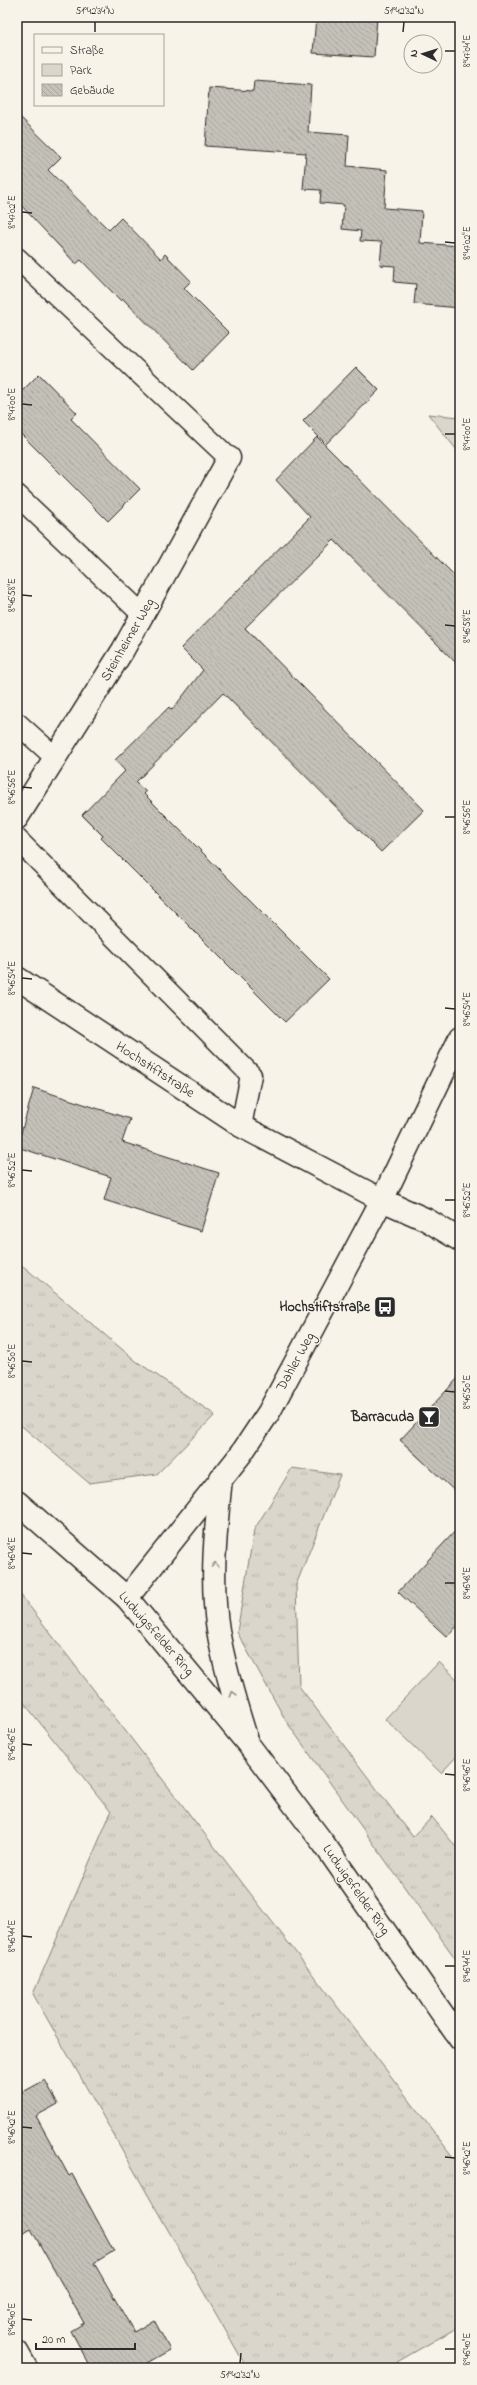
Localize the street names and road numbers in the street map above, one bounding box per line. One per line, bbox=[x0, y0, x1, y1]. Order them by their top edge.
street label: Steinheimer Weg bbox=[96, 594, 161, 686]
street label: Hochstiftstraße bbox=[111, 1037, 199, 1104]
street label: Dahler Weg bbox=[271, 1329, 322, 1397]
street label: Ludwigsfelder Ring bbox=[112, 1587, 199, 1682]
street label: Ludwigsfelder Ring bbox=[316, 1840, 395, 1940]

